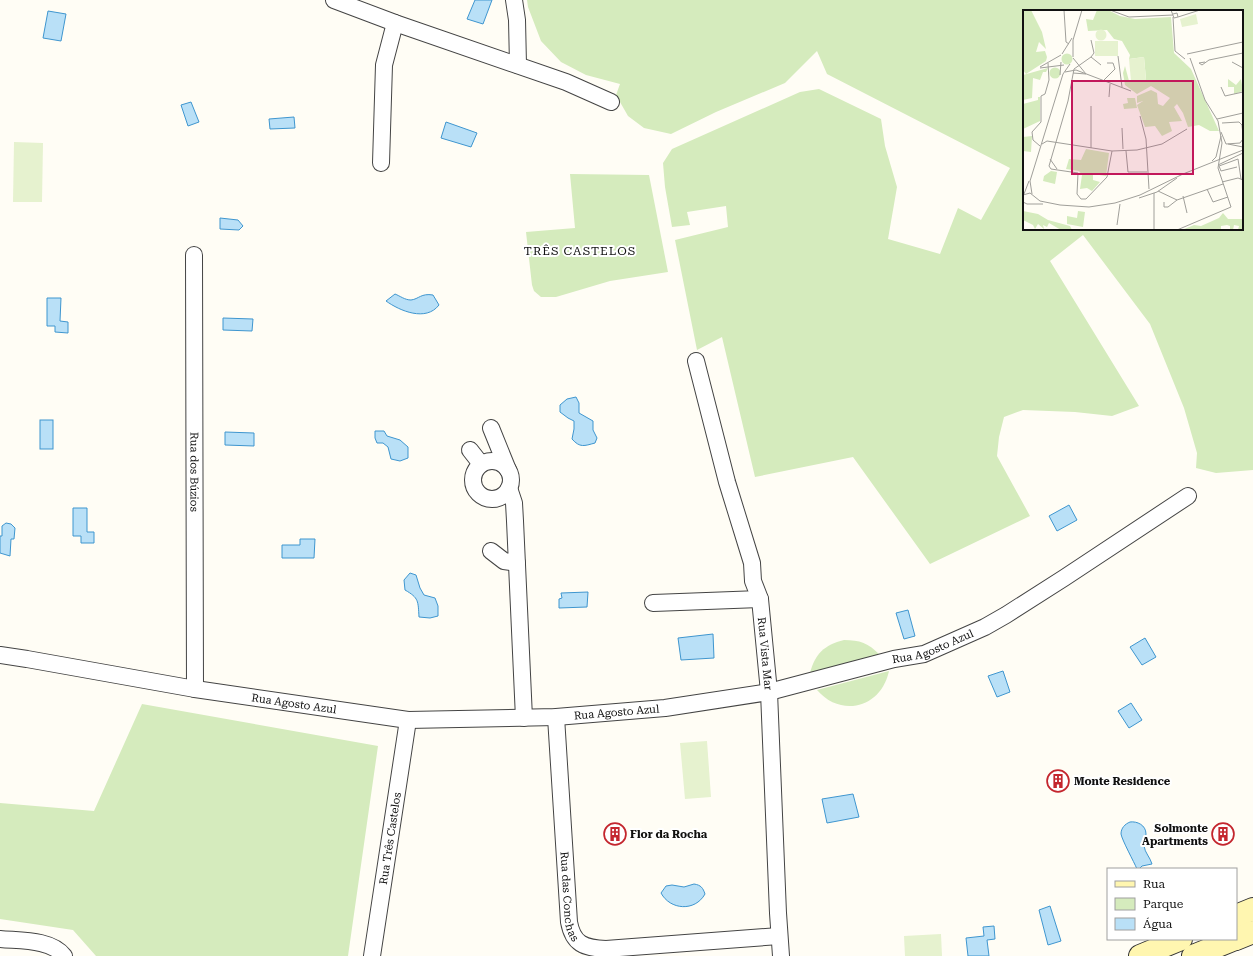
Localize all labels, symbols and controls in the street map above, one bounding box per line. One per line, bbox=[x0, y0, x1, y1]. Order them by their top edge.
inset map bbox=[1023, 10, 1243, 230]
district label: TRÊS CASTELOS bbox=[524, 244, 636, 258]
street label: Rua dos Búzios bbox=[188, 432, 201, 512]
street label: Rua Vista Mar bbox=[755, 617, 775, 691]
street label: Rua Agosto Azul bbox=[891, 626, 976, 666]
street label: Rua Agosto Azul bbox=[251, 691, 338, 716]
street label: Rua Agosto Azul bbox=[573, 702, 660, 722]
building icon: Monte Residence bbox=[1045, 768, 1071, 794]
place label: Monte Residence bbox=[1074, 775, 1171, 788]
street label: Rua Três Castelos bbox=[376, 791, 403, 885]
building icon: Flor da Rocha bbox=[602, 821, 628, 847]
building icon: Solmonte Apartments bbox=[1210, 821, 1236, 847]
place label: Solmonte Apartments bbox=[1142, 822, 1209, 848]
place label: Flor da Rocha bbox=[630, 828, 708, 841]
street label: Rua das Conchas bbox=[558, 851, 582, 944]
legend bbox=[1107, 868, 1237, 940]
text: Rua bbox=[1143, 877, 1166, 891]
text: Parque bbox=[1143, 897, 1184, 911]
text: Água bbox=[1143, 917, 1173, 931]

